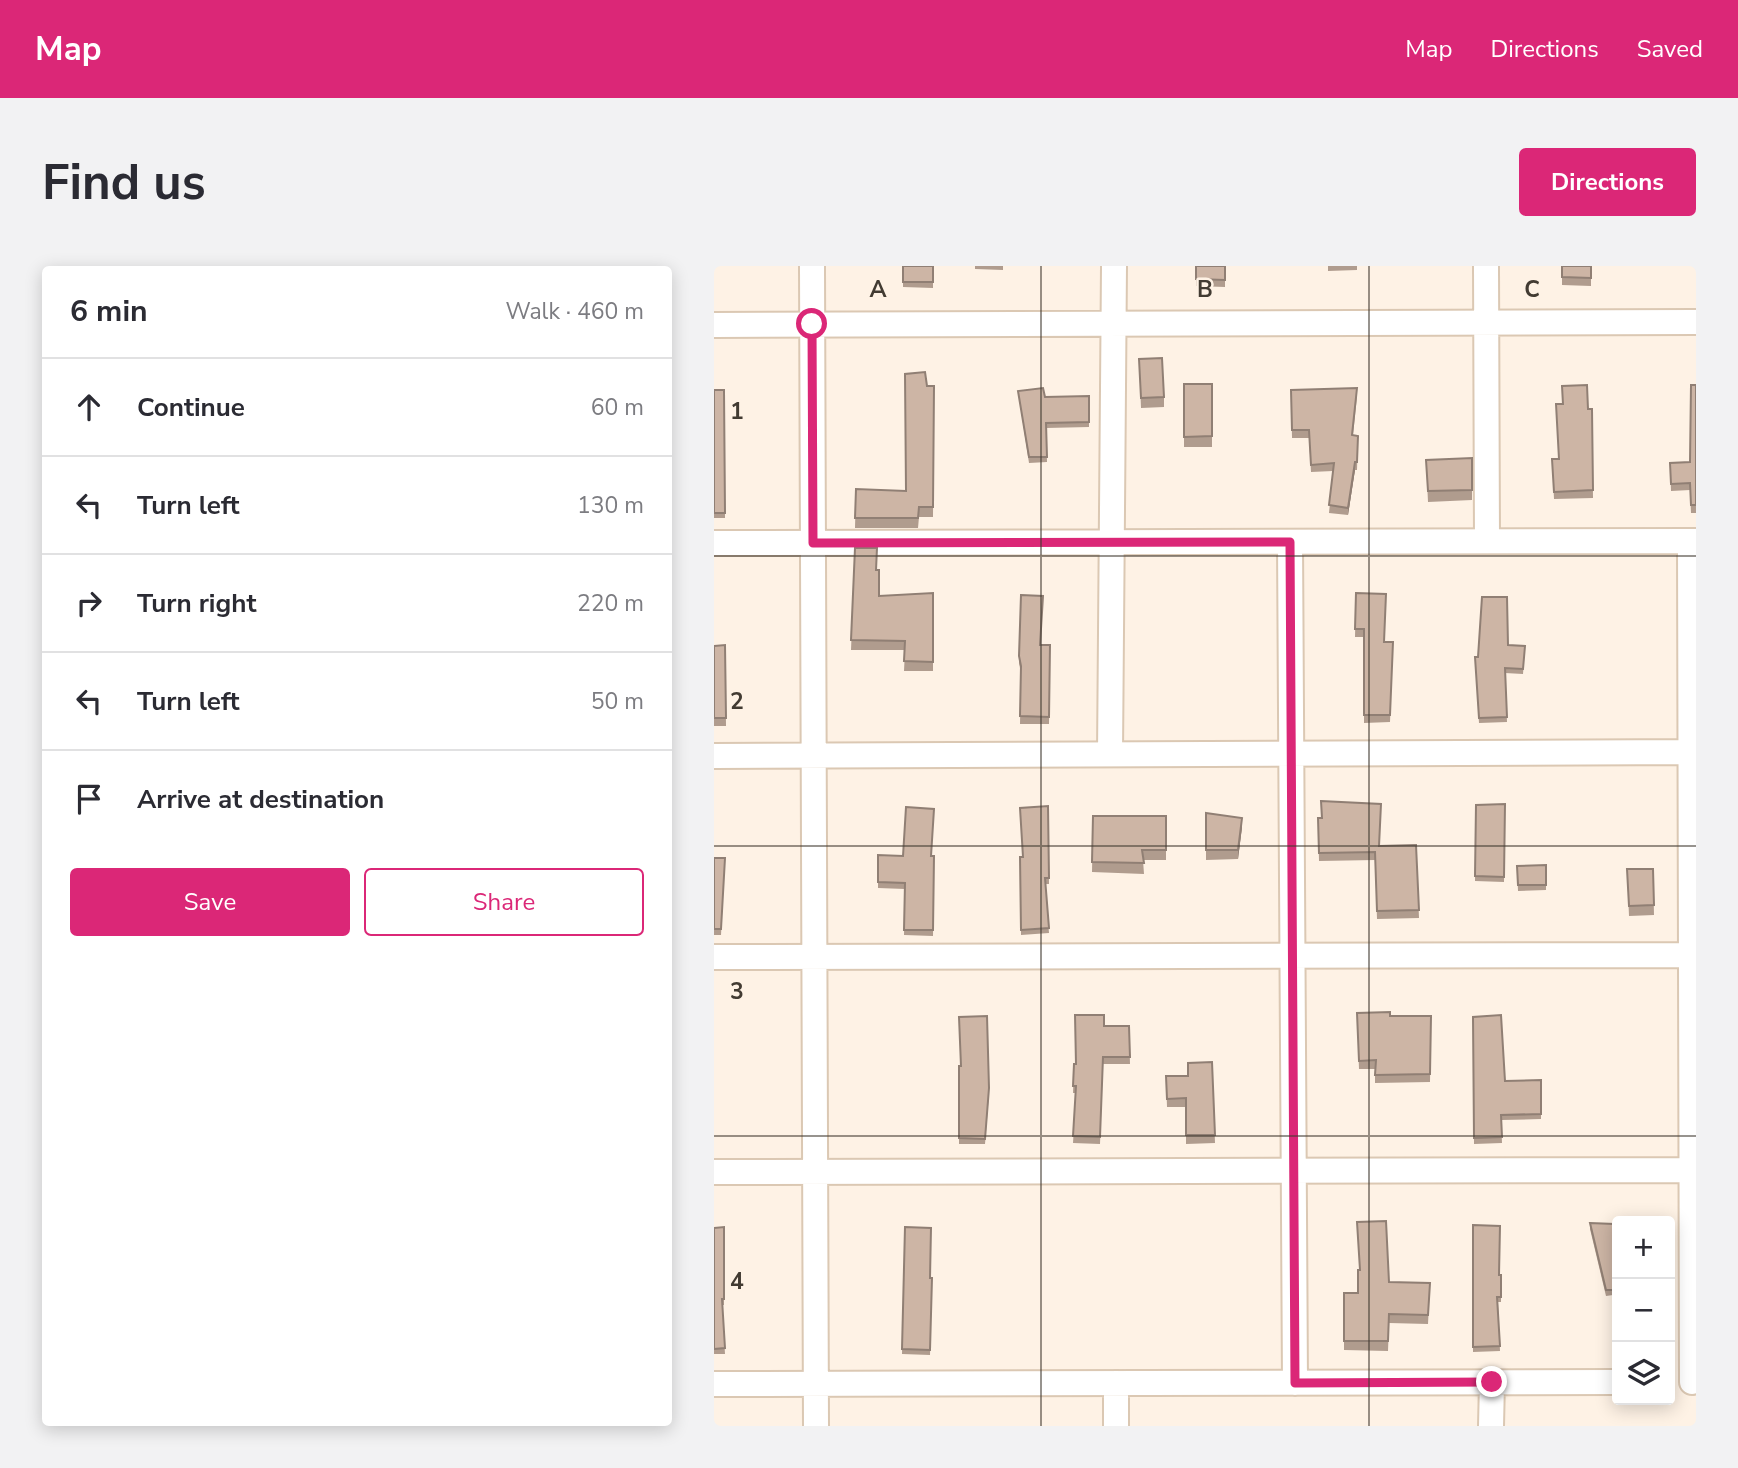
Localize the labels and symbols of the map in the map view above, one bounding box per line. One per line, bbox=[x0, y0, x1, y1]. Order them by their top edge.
text: A bbox=[869, 274, 887, 305]
text: B bbox=[1197, 274, 1213, 305]
text: C bbox=[1524, 274, 1540, 305]
route start bbox=[796, 308, 827, 339]
text: 1 bbox=[730, 396, 744, 427]
text: 2 bbox=[730, 686, 744, 717]
text: 3 bbox=[730, 976, 744, 1007]
text: 4 bbox=[730, 1266, 744, 1297]
route end bbox=[1476, 1366, 1507, 1397]

